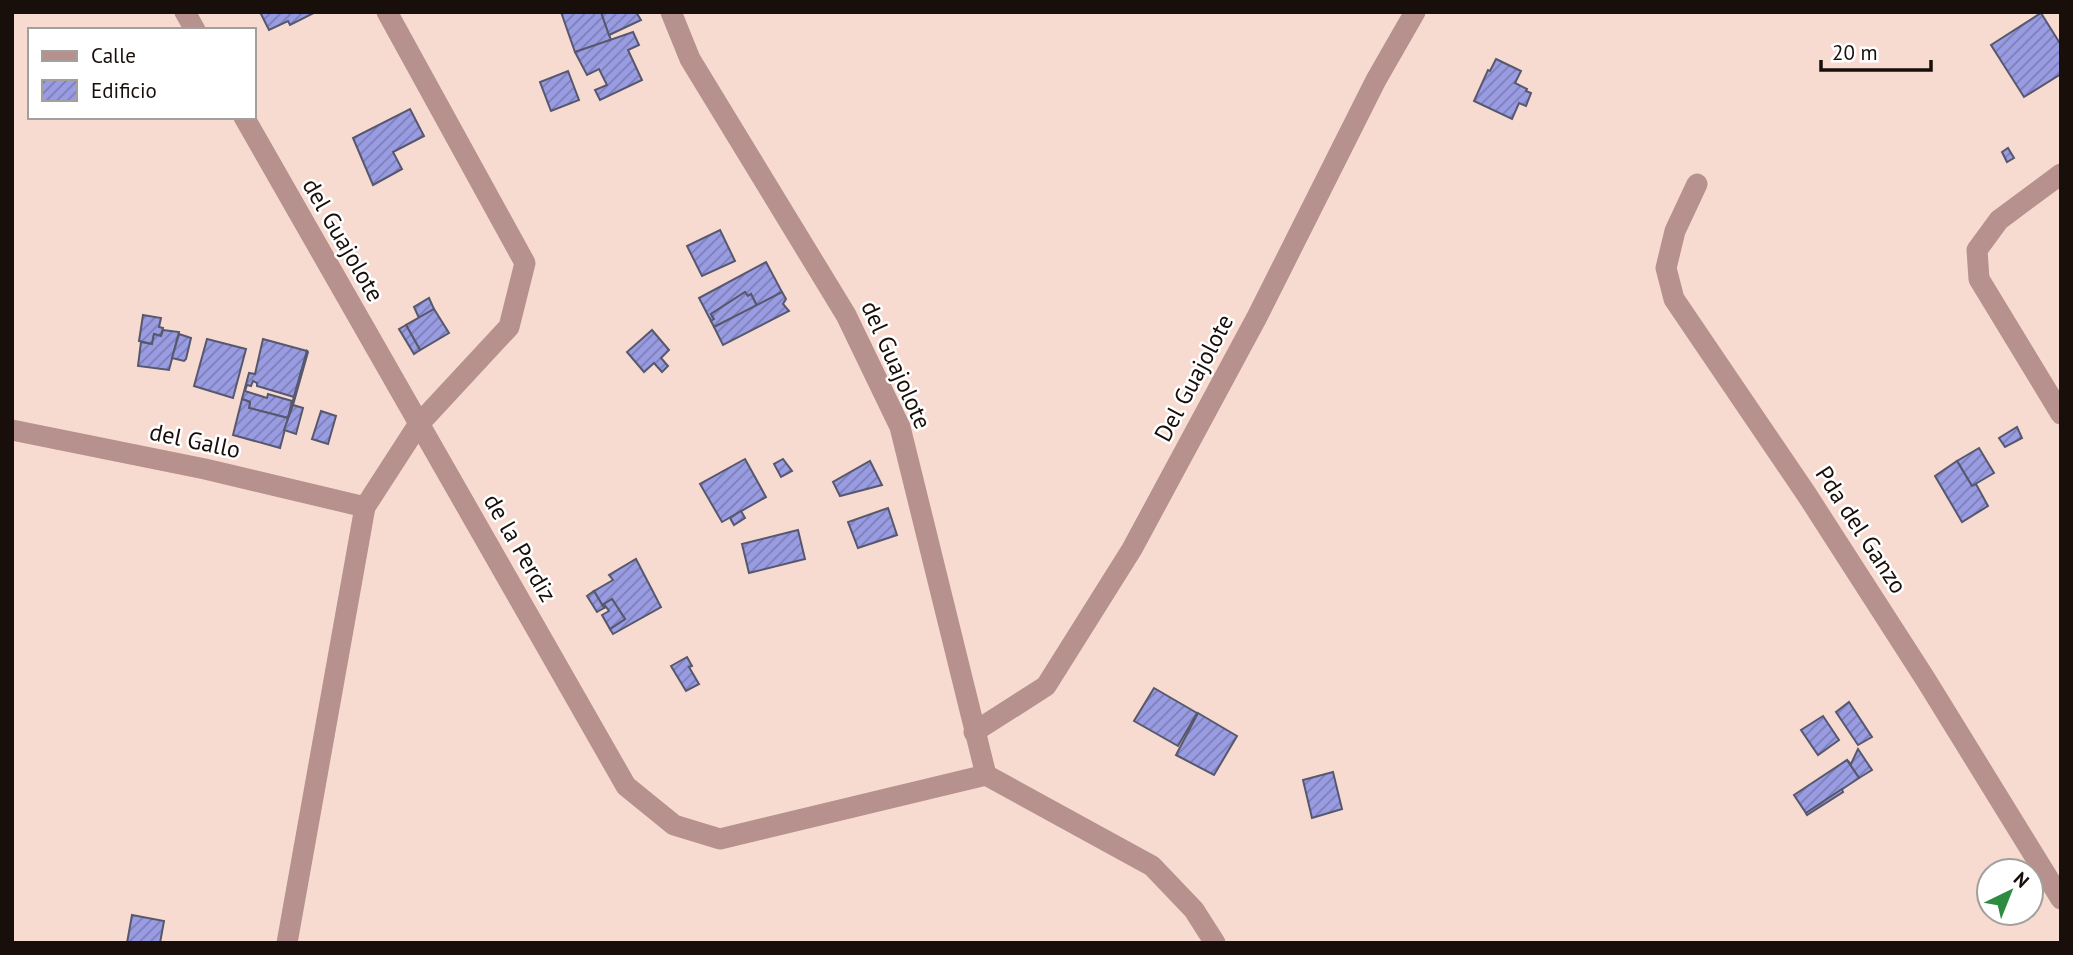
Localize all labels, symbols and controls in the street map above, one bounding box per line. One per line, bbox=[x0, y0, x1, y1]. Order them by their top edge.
legend bbox=[28, 28, 256, 119]
scale bar bbox=[1821, 28, 1931, 72]
text: 20 m bbox=[1832, 39, 1878, 66]
text: Calle bbox=[91, 42, 136, 69]
text: Edificio bbox=[91, 77, 157, 104]
street label: del Guajolote bbox=[296, 173, 391, 307]
street label: del Guajolote bbox=[854, 296, 939, 434]
street label: Del Guajolote bbox=[1147, 309, 1240, 447]
street label: del Gallo bbox=[147, 416, 243, 465]
street label: Pda del Ganzo bbox=[1809, 460, 1914, 599]
street label: de la Perdiz bbox=[477, 488, 564, 607]
north arrow bbox=[1975, 857, 2045, 927]
text: N bbox=[2009, 867, 2034, 893]

